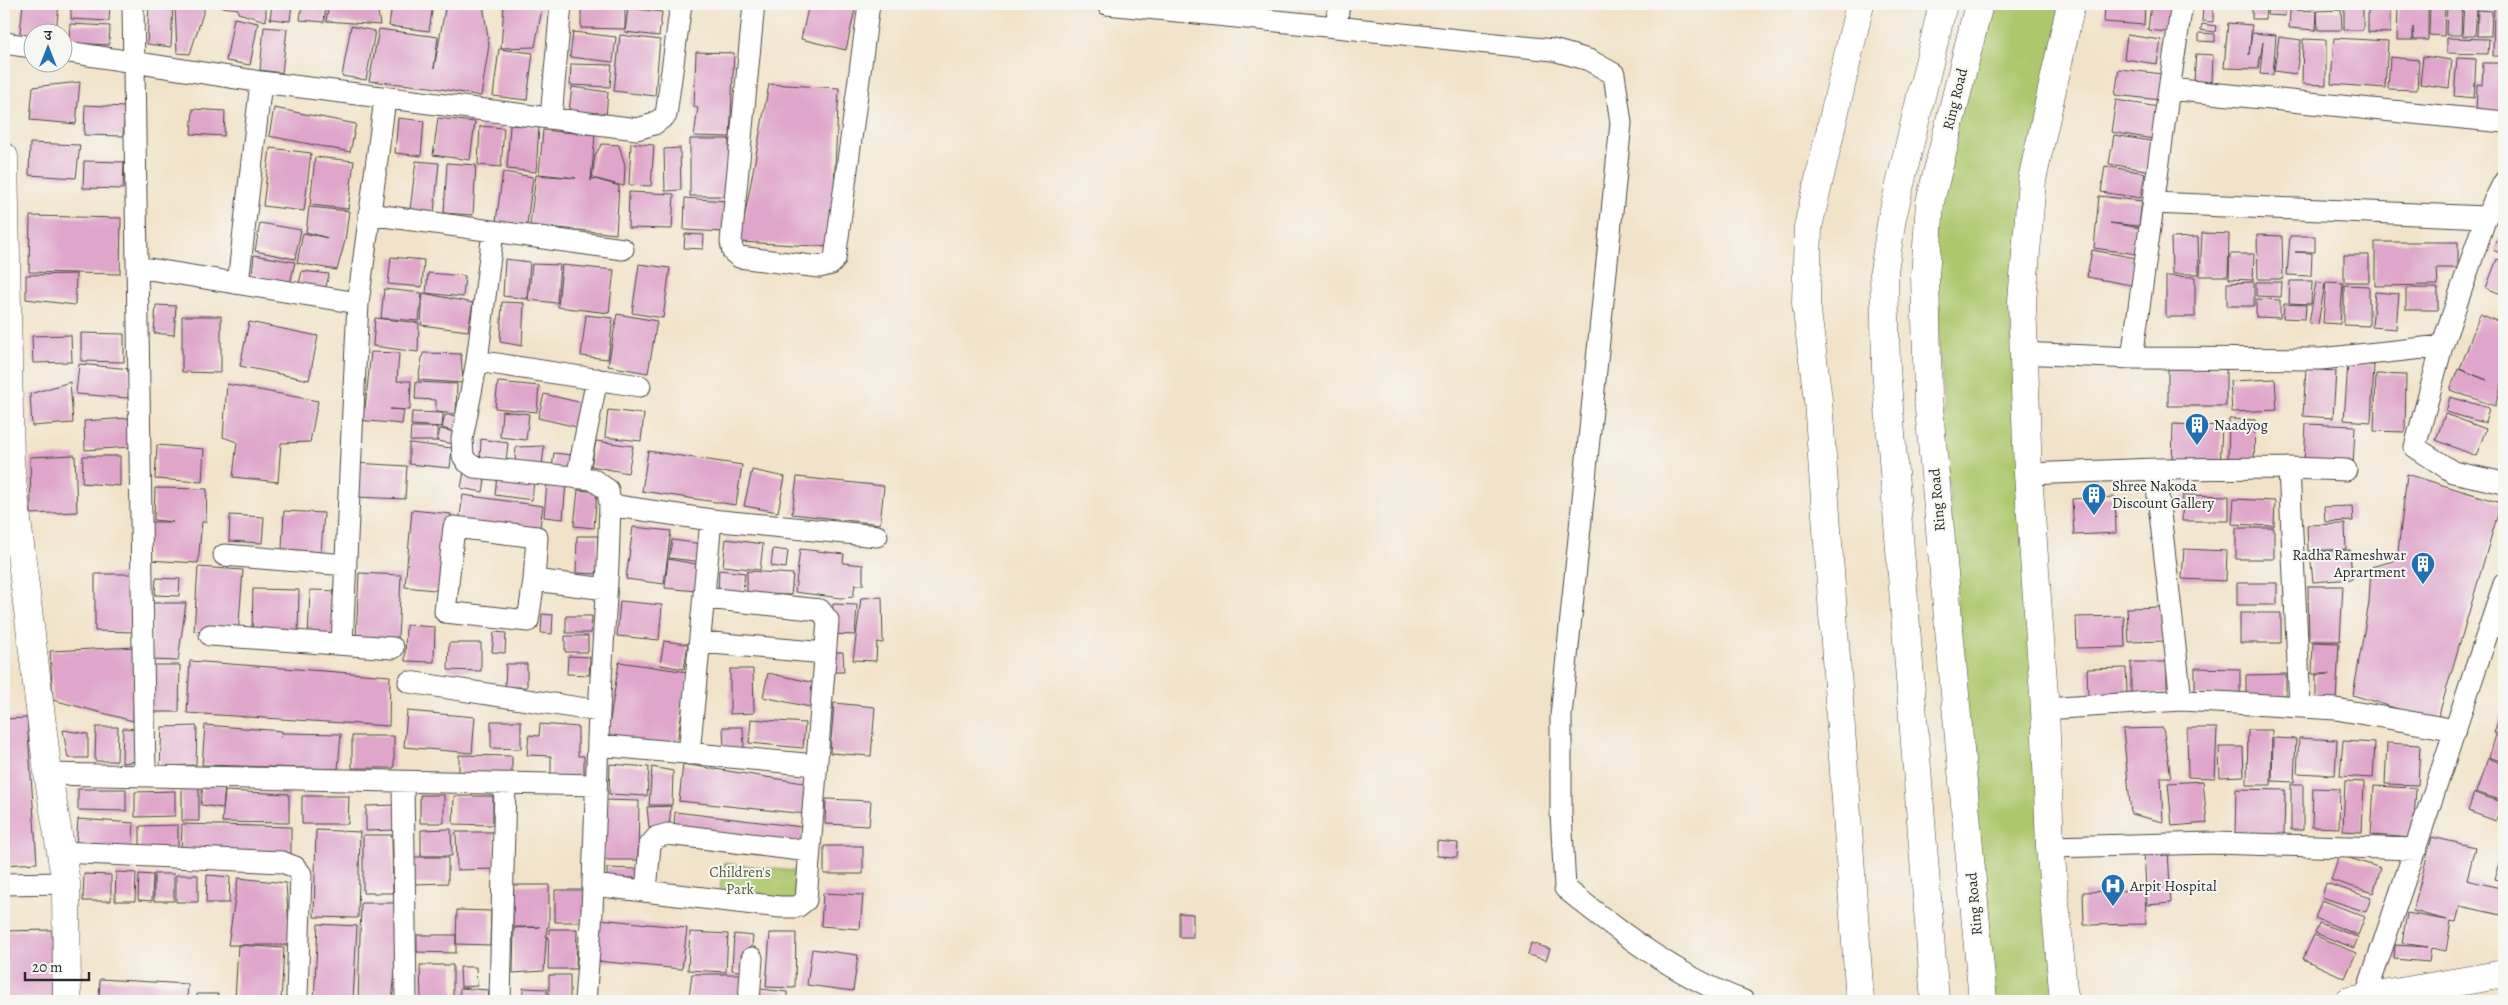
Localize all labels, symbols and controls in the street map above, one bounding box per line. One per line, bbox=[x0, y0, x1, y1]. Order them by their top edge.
north arrow bbox=[22, 22, 72, 72]
text: उ bbox=[43, 26, 52, 45]
street label: Ring Road bbox=[1938, 65, 1973, 132]
building icon: Naadyog bbox=[2184, 412, 2210, 446]
place label: Naadyog bbox=[2214, 415, 2268, 435]
street label: Ring Road bbox=[1924, 467, 1950, 532]
place label: Shree Nakoda Discount Gallery bbox=[2112, 476, 2215, 513]
building icon: Shree Nakoda Discount Gallery bbox=[2081, 482, 2107, 516]
place label: Radha Rameshwar Aprartment bbox=[2292, 545, 2406, 582]
building icon: Radha Rameshwar Aprartment bbox=[2410, 551, 2436, 585]
park label: Children's Park bbox=[709, 862, 771, 899]
street label: Ring Road bbox=[1961, 871, 1987, 936]
hospital icon: Arpit Hospital bbox=[2100, 873, 2126, 907]
place label: Arpit Hospital bbox=[2129, 876, 2217, 896]
scale bar bbox=[25, 950, 89, 982]
text: 20 m bbox=[32, 957, 63, 977]

